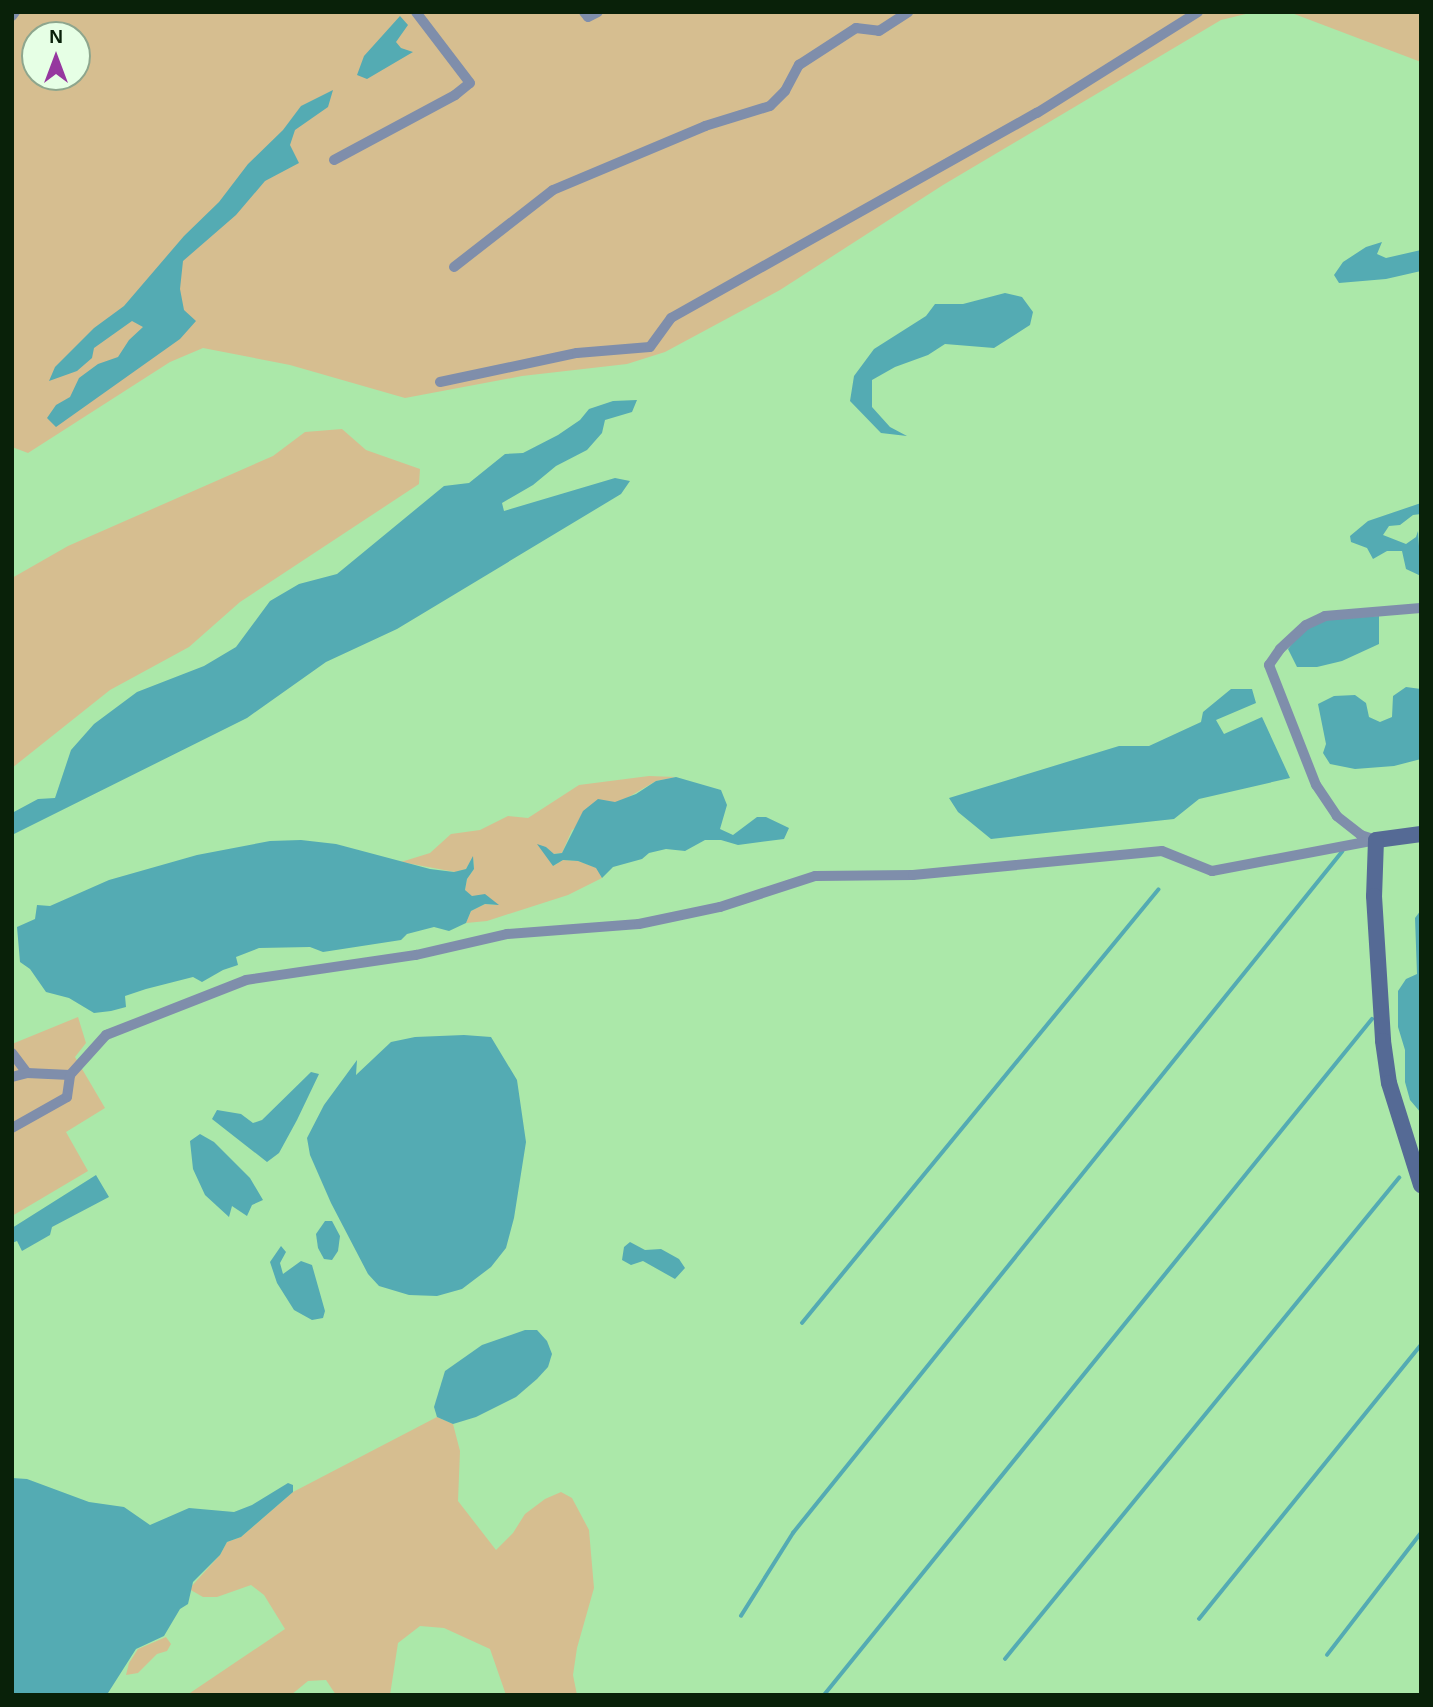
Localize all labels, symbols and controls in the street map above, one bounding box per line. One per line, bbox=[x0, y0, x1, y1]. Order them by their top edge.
north arrow bbox=[21, 21, 91, 91]
text: N bbox=[49, 26, 63, 47]

